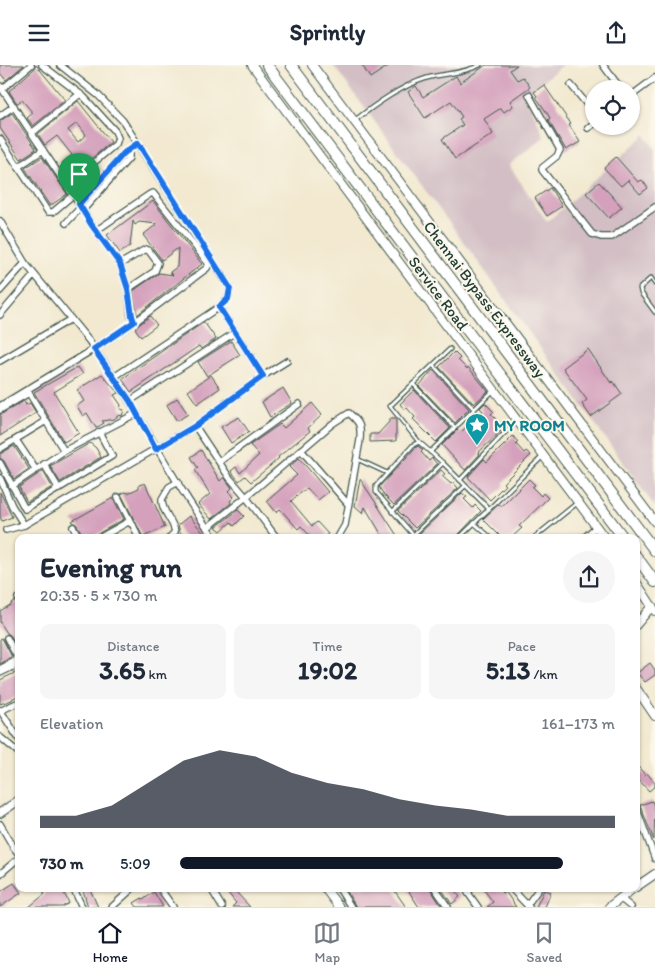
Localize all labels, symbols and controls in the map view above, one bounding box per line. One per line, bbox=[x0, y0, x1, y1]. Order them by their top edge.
icon: menu bbox=[25, 19, 53, 47]
text: Sprintly bbox=[290, 19, 365, 46]
icon: share bbox=[602, 19, 630, 47]
map controls bbox=[585, 80, 640, 135]
button: locate bbox=[585, 80, 640, 135]
pin bbox=[58, 153, 100, 204]
icon: arrive bbox=[65, 160, 93, 188]
street label: Chennai Bypass Expressway bbox=[420, 217, 550, 382]
street label: Service Road bbox=[405, 253, 473, 334]
place icon: MY ROOM bbox=[464, 412, 490, 446]
place label: MY ROOM bbox=[494, 416, 565, 435]
text: Evening run bbox=[40, 550, 182, 584]
button: share bbox=[563, 551, 615, 603]
text: 20:35 · 5 × 730 m bbox=[40, 586, 157, 605]
text: Distance bbox=[107, 638, 159, 655]
text: Time bbox=[313, 638, 342, 655]
text: Pace bbox=[508, 638, 536, 655]
text: 3.65 bbox=[99, 655, 145, 685]
text: 19:02 bbox=[298, 655, 357, 685]
text: 5:13 bbox=[486, 655, 530, 685]
text: km bbox=[145, 666, 167, 683]
text: /km bbox=[530, 666, 558, 683]
text: Elevation bbox=[40, 714, 104, 733]
text: 161–173 m bbox=[542, 714, 615, 733]
text: 730 m bbox=[40, 854, 84, 873]
text: 5:09 bbox=[120, 854, 151, 873]
tab: Home bbox=[93, 919, 128, 966]
tab: Map bbox=[313, 919, 341, 966]
tab: Saved bbox=[527, 919, 562, 966]

